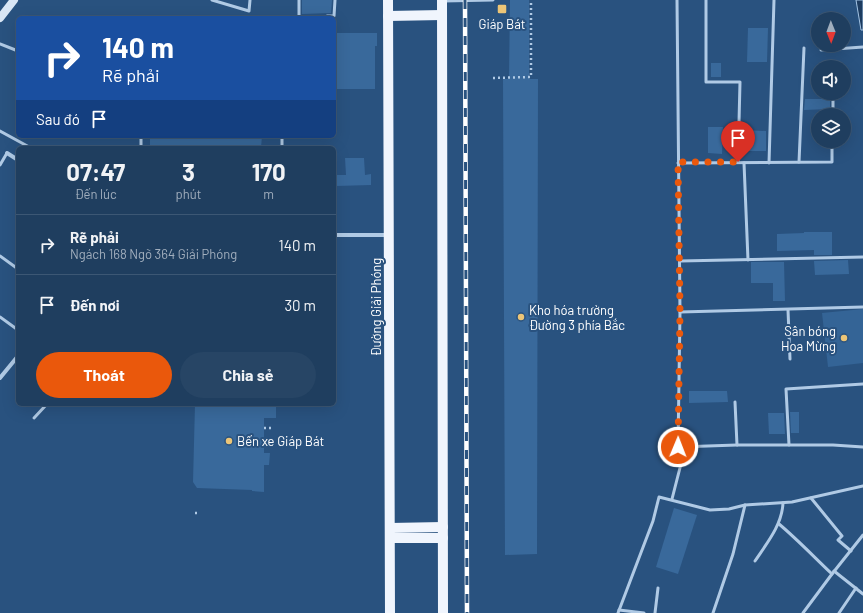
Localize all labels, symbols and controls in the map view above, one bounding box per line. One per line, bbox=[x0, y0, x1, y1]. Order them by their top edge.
marker: Giáp Bát bbox=[496, 3, 508, 15]
north arrow bbox=[811, 12, 851, 52]
map controls bbox=[811, 12, 851, 148]
place label: Giáp Bát bbox=[478, 16, 526, 32]
text: 140 m bbox=[102, 30, 174, 64]
icon: right bbox=[36, 32, 88, 84]
button: sound bbox=[811, 60, 851, 100]
text: Rẽ phải bbox=[102, 64, 160, 86]
icon: arrive bbox=[88, 108, 110, 130]
button: layers bbox=[811, 108, 851, 148]
text: Sau đó bbox=[36, 110, 80, 128]
pin bbox=[721, 121, 755, 162]
icon: arrive bbox=[727, 127, 749, 149]
text: 07:47 bbox=[66, 157, 125, 186]
text: 3 bbox=[182, 157, 195, 186]
text: 170 bbox=[252, 157, 286, 186]
text: Đến lúc bbox=[75, 186, 117, 202]
text: phút bbox=[176, 186, 201, 202]
text: m bbox=[263, 186, 274, 202]
text: Rẽ phải bbox=[70, 228, 119, 246]
icon: right bbox=[36, 234, 58, 256]
text: 140 m bbox=[279, 236, 316, 254]
text: Ngách 168 Ngõ 364 Giải Phóng bbox=[70, 246, 237, 262]
street label: Đường Giải Phóng bbox=[368, 258, 384, 356]
icon: arrive bbox=[36, 294, 58, 316]
text: Đến nơi bbox=[70, 296, 120, 314]
text: 30 m bbox=[284, 296, 316, 314]
place label: Kho hóa trường Đường 3 phía Bắc bbox=[529, 302, 625, 333]
marker: Kho hóa trường Đường 3 phía Bắc bbox=[516, 312, 526, 322]
place label: Sân bóng Hoa Mừng bbox=[781, 323, 836, 354]
marker: Sân bóng Hoa Mừng bbox=[839, 333, 849, 343]
button: Thoát bbox=[36, 352, 172, 398]
button: Chia sẻ bbox=[180, 352, 316, 398]
position arrow bbox=[657, 426, 699, 468]
place label: Bến xe Giáp Bát bbox=[237, 433, 324, 449]
marker: Bến xe Giáp Bát bbox=[224, 436, 234, 446]

